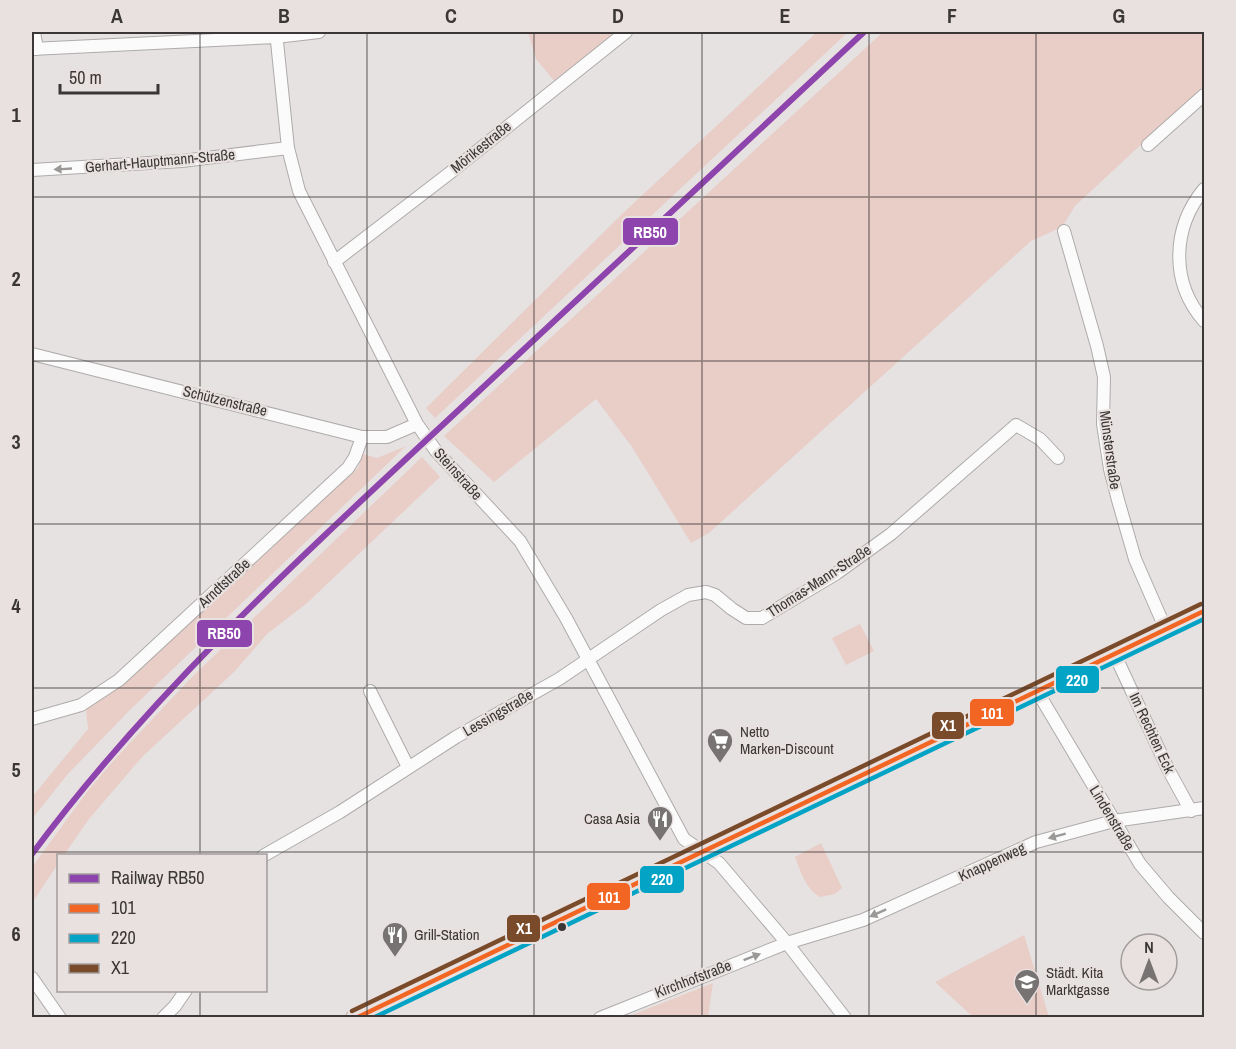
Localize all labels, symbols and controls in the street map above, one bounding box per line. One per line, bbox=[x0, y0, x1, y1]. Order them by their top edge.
text: A bbox=[111, 2, 123, 29]
text: B bbox=[278, 2, 290, 29]
text: C bbox=[445, 2, 457, 29]
text: D bbox=[612, 2, 624, 29]
text: E bbox=[780, 2, 791, 29]
text: F bbox=[947, 2, 957, 29]
text: G bbox=[1113, 2, 1125, 29]
scale bar bbox=[60, 57, 158, 95]
text: 50 m bbox=[69, 65, 102, 90]
text: 1 bbox=[11, 101, 21, 128]
street label: Mörikestraße bbox=[446, 116, 516, 178]
street label: Gerhart-Hauptmann-Straße bbox=[84, 143, 236, 178]
one-way arrow bbox=[53, 164, 72, 173]
line badge: RB50 bbox=[622, 217, 679, 246]
text: RB50 bbox=[633, 221, 667, 243]
text: 2 bbox=[11, 265, 21, 292]
street label: Schützenstraße bbox=[181, 380, 270, 421]
street label: Münsterstraße bbox=[1095, 409, 1126, 491]
text: 3 bbox=[11, 428, 21, 455]
street label: Steinstraße bbox=[429, 443, 488, 504]
street label: Thomas-Mann-Straße bbox=[763, 539, 875, 622]
street label: Arndtstraße bbox=[192, 553, 254, 613]
text: 4 bbox=[11, 592, 21, 619]
line badge: RB50 bbox=[196, 619, 253, 648]
text: RB50 bbox=[207, 622, 241, 644]
line badge: 220 bbox=[1055, 665, 1100, 694]
text: 220 bbox=[1066, 669, 1088, 691]
street label: Lessingstraße bbox=[459, 684, 537, 741]
street label: Im Rechten Eck bbox=[1125, 689, 1181, 777]
line badge: 101 bbox=[969, 698, 1015, 727]
text: 101 bbox=[981, 702, 1004, 724]
line badge: X1 bbox=[931, 711, 965, 740]
text: X1 bbox=[940, 714, 957, 736]
place label: Netto Marken-Discount bbox=[740, 721, 834, 759]
supermarket icon: Netto Marken-Discount bbox=[705, 726, 735, 764]
text: 5 bbox=[11, 756, 21, 783]
street label: Lindenstraße bbox=[1085, 781, 1140, 854]
restaurant icon: Casa Asia bbox=[645, 804, 675, 842]
place label: Casa Asia bbox=[584, 808, 640, 829]
one-way arrow bbox=[1048, 832, 1066, 842]
street label: Knappenweg bbox=[955, 837, 1029, 886]
legend bbox=[57, 854, 267, 992]
text: Railway RB50 bbox=[111, 865, 205, 890]
line badge: 220 bbox=[639, 865, 685, 894]
text: 220 bbox=[651, 868, 673, 890]
line badge: 101 bbox=[586, 882, 631, 911]
text: 101 bbox=[598, 886, 621, 908]
text: 101 bbox=[111, 895, 136, 920]
one-way arrow bbox=[869, 908, 887, 918]
line badge: X1 bbox=[506, 914, 541, 943]
text: X1 bbox=[516, 917, 533, 939]
text: 6 bbox=[11, 920, 21, 947]
restaurant icon: Grill-Station bbox=[380, 920, 410, 958]
unlabelled marker bbox=[556, 921, 568, 933]
place label: Grill-Station bbox=[414, 924, 480, 945]
text: 220 bbox=[111, 925, 136, 950]
north arrow bbox=[1119, 932, 1179, 992]
text: N bbox=[1144, 936, 1154, 958]
one-way arrow bbox=[743, 951, 761, 961]
street label: Kirchhofstraße bbox=[651, 954, 734, 1003]
text: X1 bbox=[111, 955, 130, 980]
place label: Städt. Kita Marktgasse bbox=[1046, 962, 1110, 1000]
school or university icon: Städt. Kita Marktgasse bbox=[1012, 967, 1042, 1005]

